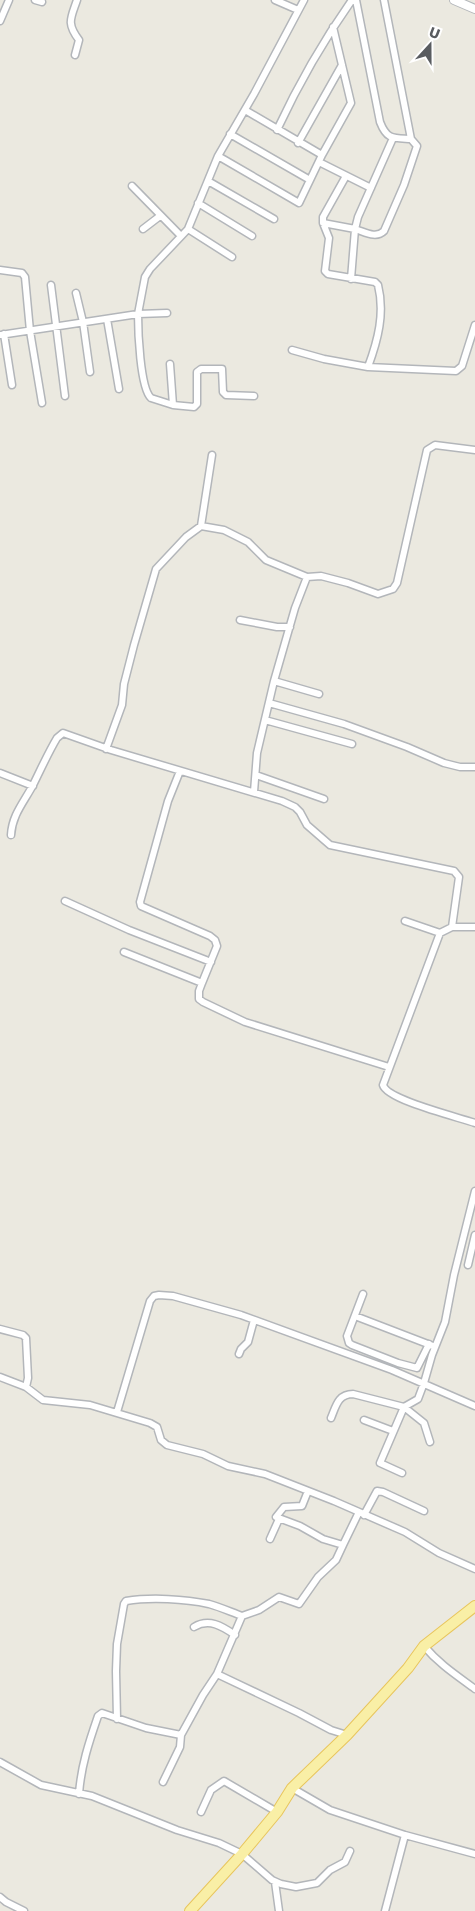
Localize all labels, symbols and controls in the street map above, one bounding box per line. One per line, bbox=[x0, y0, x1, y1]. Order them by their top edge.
north arrow bbox=[405, 20, 455, 70]
text: U bbox=[427, 23, 443, 42]

